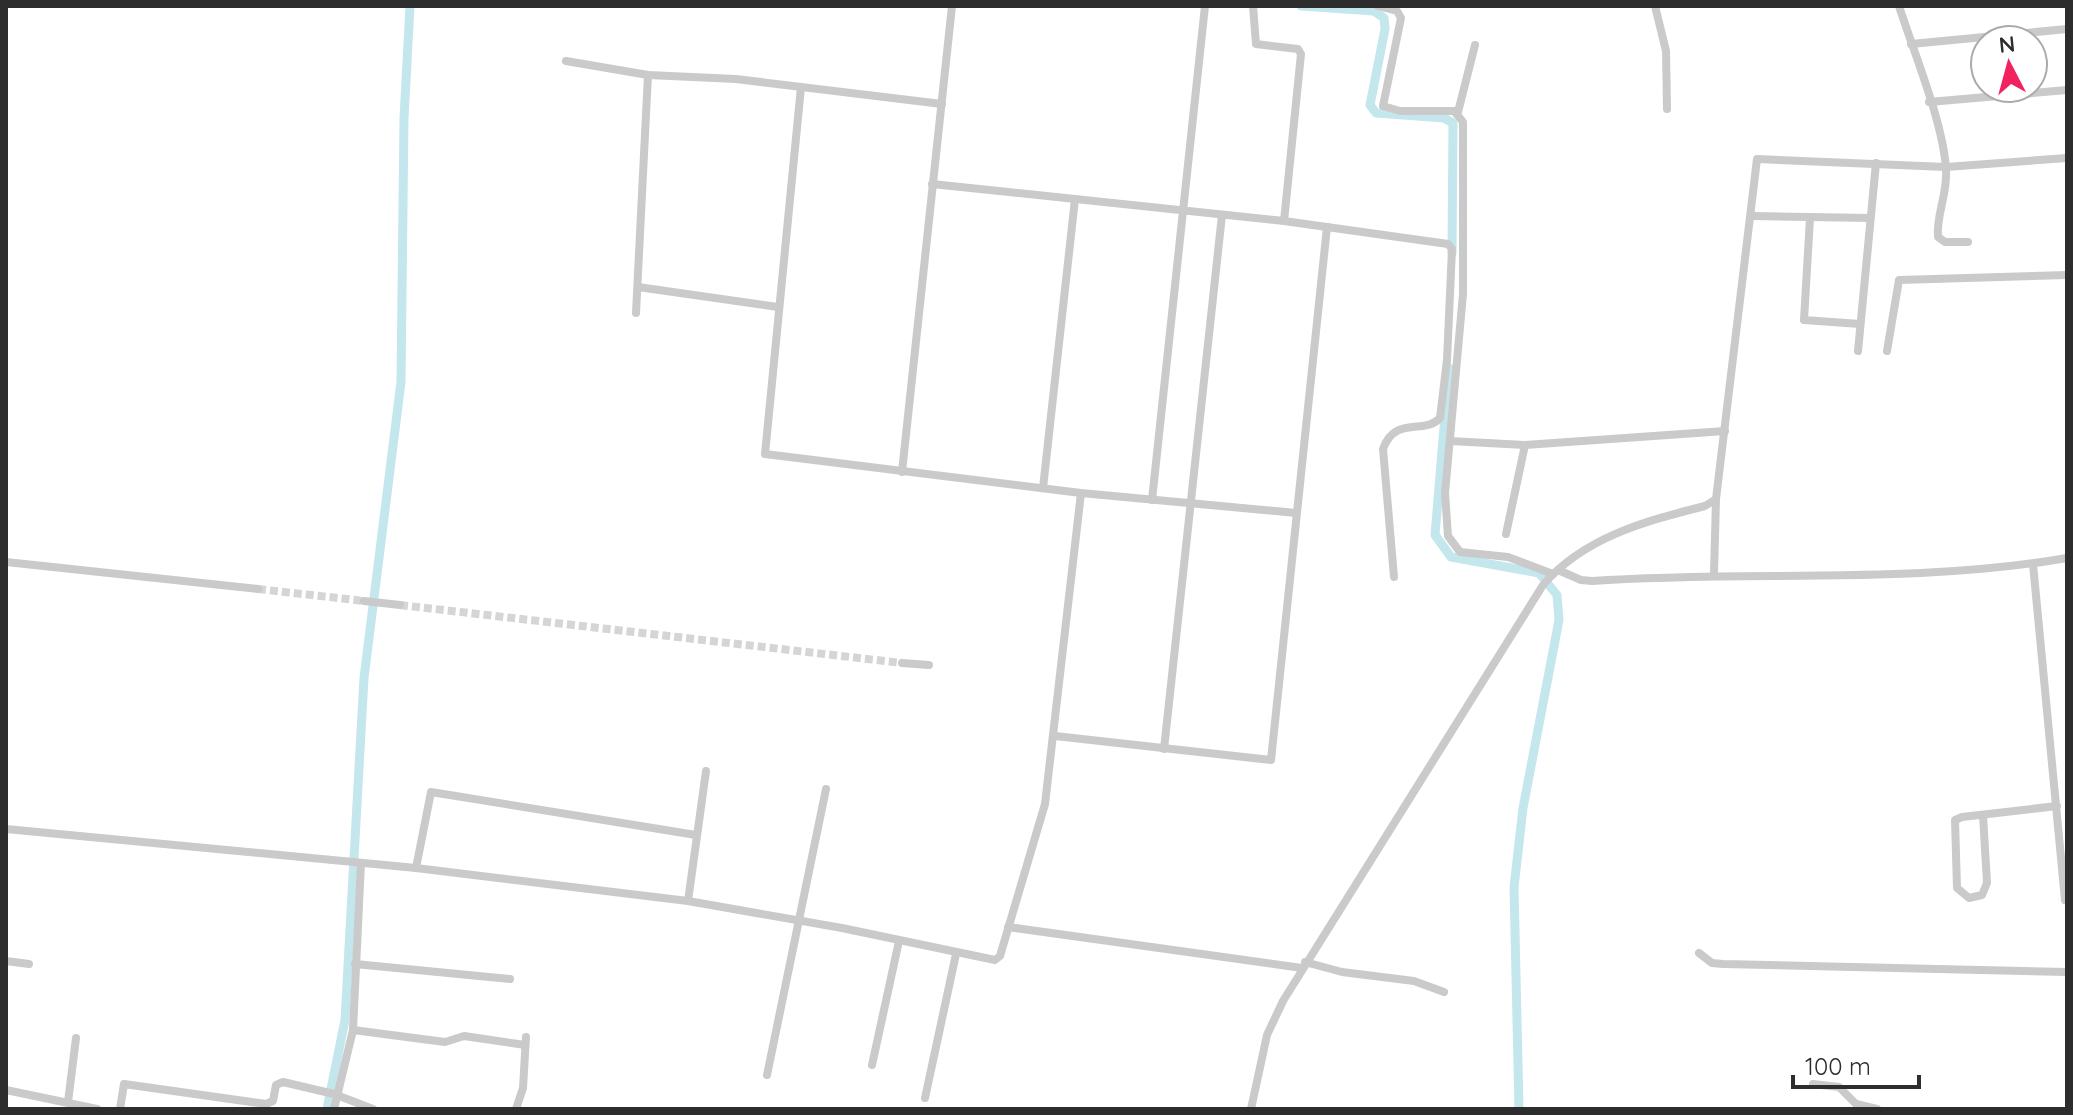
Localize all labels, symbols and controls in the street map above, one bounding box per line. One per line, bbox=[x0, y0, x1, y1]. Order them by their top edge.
north arrow bbox=[1969, 24, 2049, 104]
text: N bbox=[1997, 29, 2016, 59]
scale bar bbox=[1793, 1039, 1919, 1089]
text: 100 m bbox=[1805, 1051, 1871, 1081]

